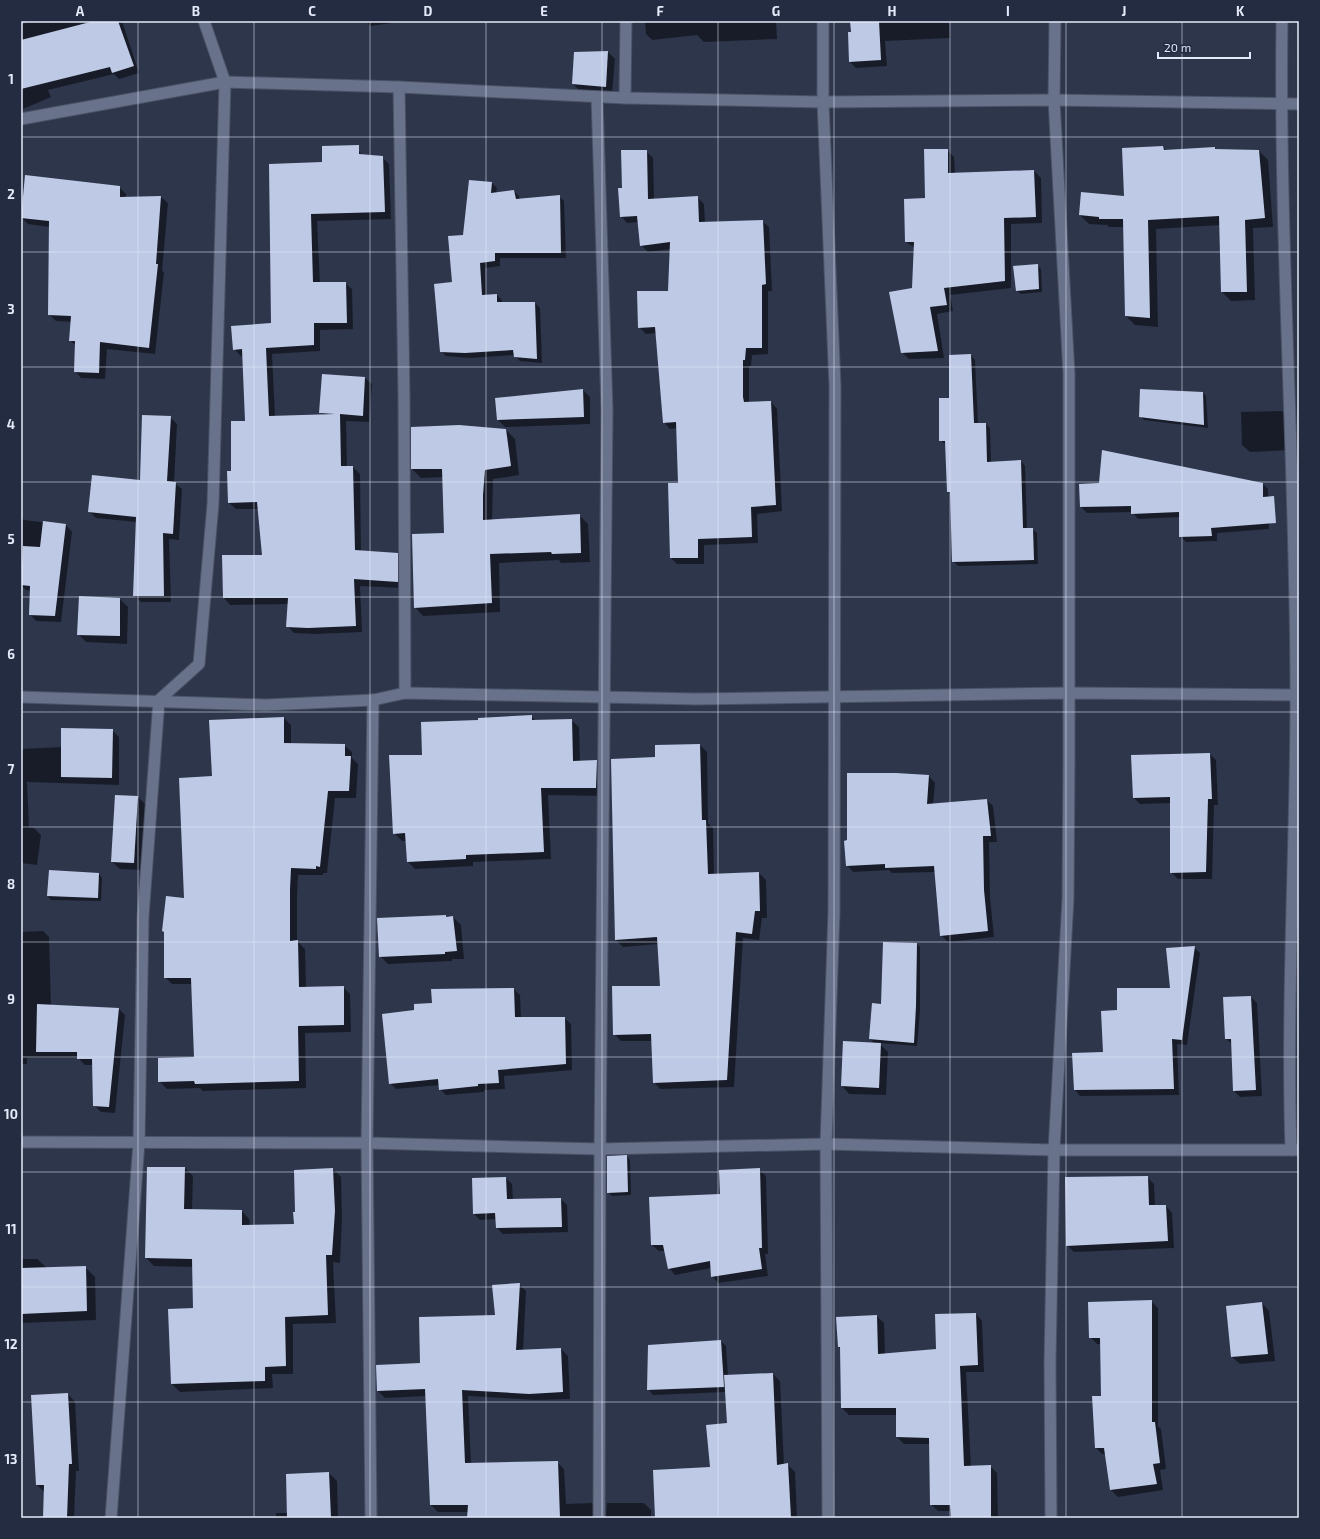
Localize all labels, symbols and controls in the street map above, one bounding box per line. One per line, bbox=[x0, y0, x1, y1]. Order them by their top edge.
text: A bbox=[76, 3, 85, 19]
text: B bbox=[192, 3, 200, 19]
text: C bbox=[308, 3, 316, 19]
text: D bbox=[424, 3, 433, 19]
text: E bbox=[540, 3, 548, 19]
text: F bbox=[656, 3, 664, 19]
text: G bbox=[772, 3, 780, 19]
text: H bbox=[888, 3, 897, 19]
text: I bbox=[1006, 3, 1010, 19]
text: J bbox=[1122, 3, 1126, 19]
text: K bbox=[1236, 3, 1245, 19]
scale bar bbox=[1158, 34, 1250, 60]
text: 20 m bbox=[1164, 40, 1191, 54]
text: 1 bbox=[8, 71, 14, 87]
text: 2 bbox=[7, 186, 15, 202]
text: 3 bbox=[7, 301, 15, 317]
text: 4 bbox=[7, 416, 15, 432]
text: 5 bbox=[7, 531, 15, 547]
text: 6 bbox=[7, 646, 15, 662]
text: 7 bbox=[8, 761, 15, 777]
text: 8 bbox=[7, 876, 15, 892]
text: 9 bbox=[7, 991, 15, 1007]
text: 10 bbox=[4, 1106, 18, 1122]
text: 11 bbox=[5, 1221, 17, 1237]
text: 12 bbox=[4, 1336, 18, 1352]
text: 13 bbox=[5, 1451, 18, 1467]

